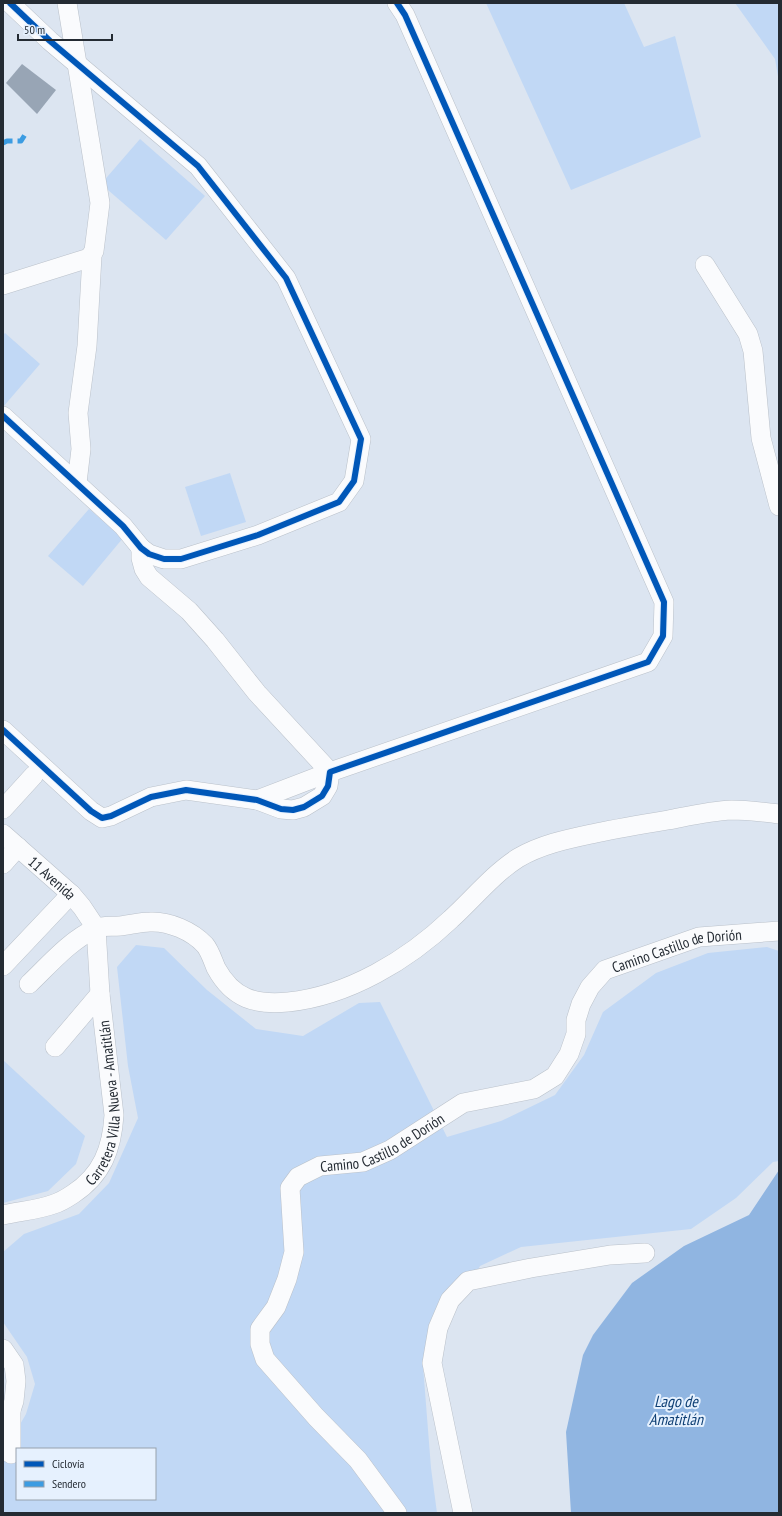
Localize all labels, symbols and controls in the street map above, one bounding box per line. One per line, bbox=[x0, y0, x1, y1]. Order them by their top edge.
scale bar bbox=[18, 16, 112, 42]
text: 50 m bbox=[24, 22, 45, 37]
street label: 11 Avenida bbox=[25, 852, 81, 903]
street label: Camino Castillo de Dorión bbox=[609, 924, 742, 976]
street label: Carretera Villa Nueva - Amatitlán bbox=[81, 1020, 123, 1189]
street label: Camino Castillo de Dorión bbox=[319, 1108, 447, 1175]
water label: Lago de Amatitlán bbox=[649, 1391, 704, 1429]
legend bbox=[16, 1448, 156, 1500]
text: Ciclovía bbox=[52, 1456, 84, 1471]
text: Sendero bbox=[52, 1476, 86, 1491]

